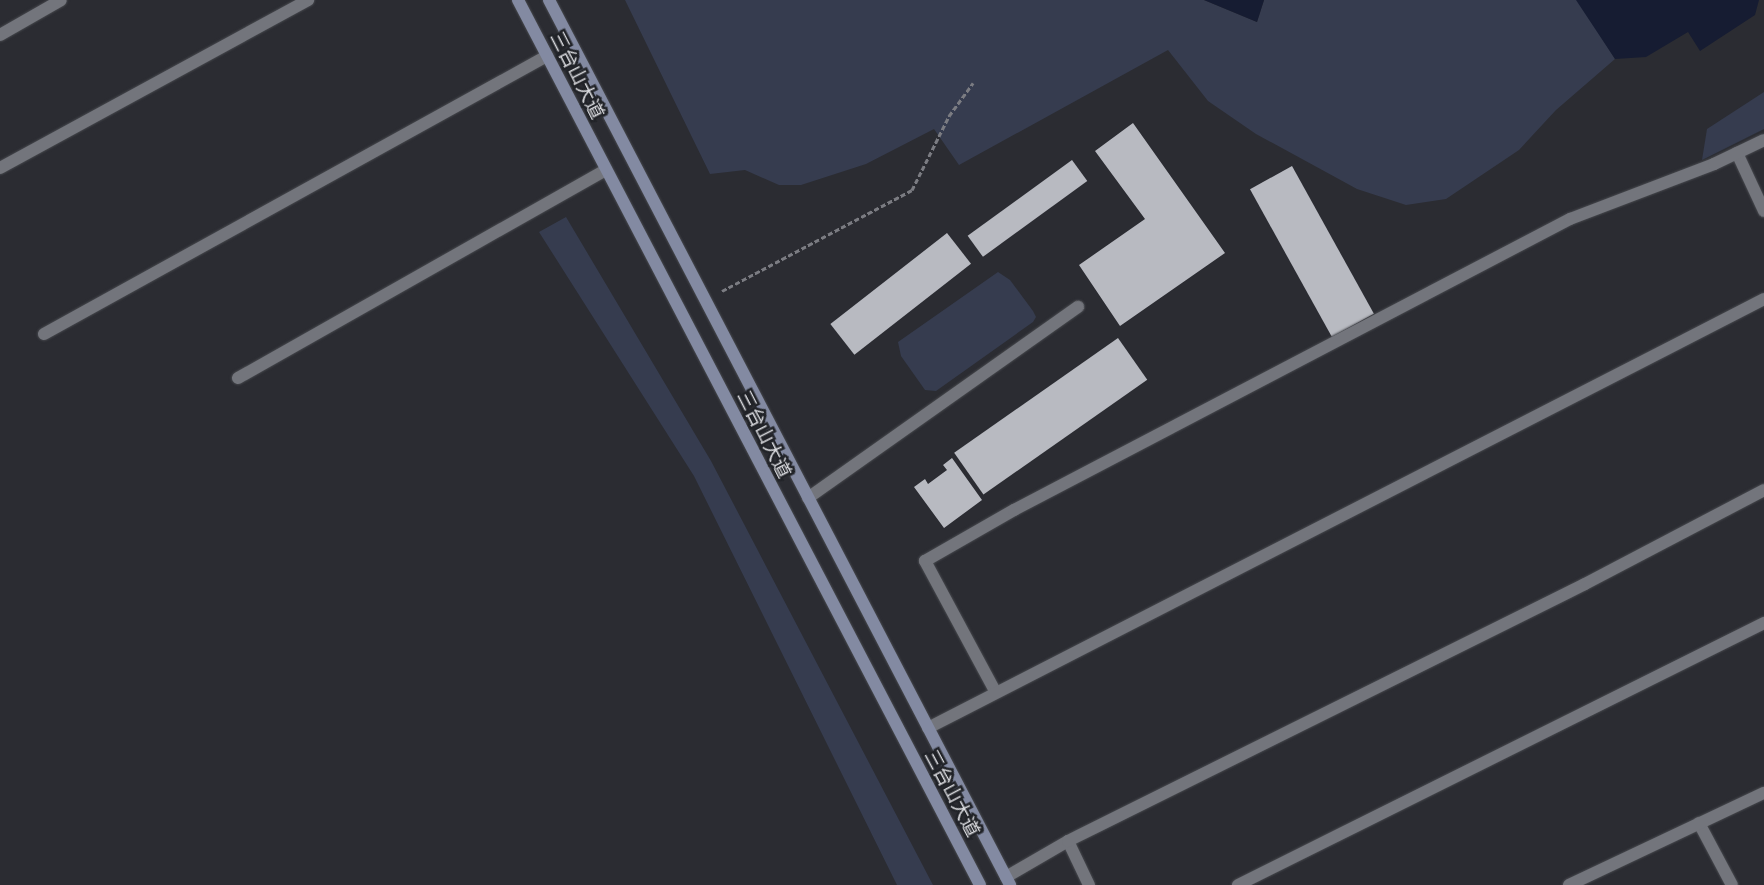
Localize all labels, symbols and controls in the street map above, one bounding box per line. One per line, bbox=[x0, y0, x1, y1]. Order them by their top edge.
street label: 三台山大道 bbox=[546, 28, 610, 122]
street label: 三台山大道 bbox=[733, 387, 797, 481]
street label: 三台山大道 bbox=[921, 746, 985, 840]

